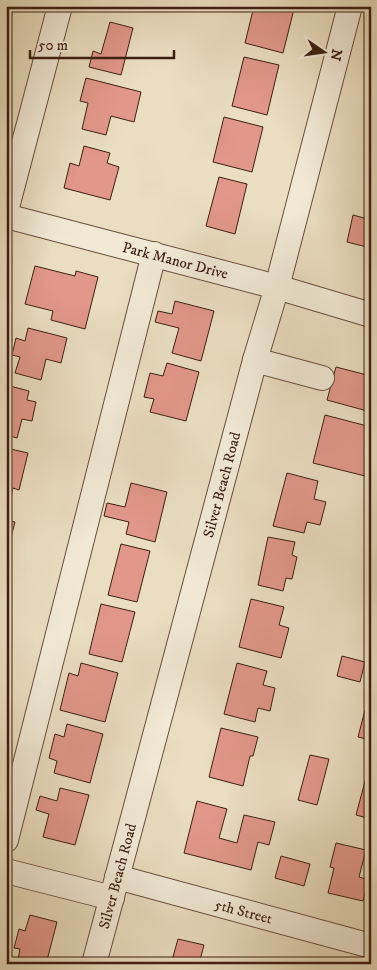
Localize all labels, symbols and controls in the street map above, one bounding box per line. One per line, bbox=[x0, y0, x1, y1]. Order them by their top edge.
scale bar bbox=[30, 28, 174, 60]
north arrow bbox=[300, 28, 350, 78]
text: 50 m bbox=[38, 36, 68, 55]
text: N bbox=[326, 47, 346, 63]
street label: Park Manor Drive bbox=[120, 238, 230, 284]
street label: Silver Beach Road bbox=[199, 430, 246, 540]
street label: Silver Beach Road bbox=[95, 821, 141, 931]
street label: 5th Street bbox=[212, 895, 274, 929]

